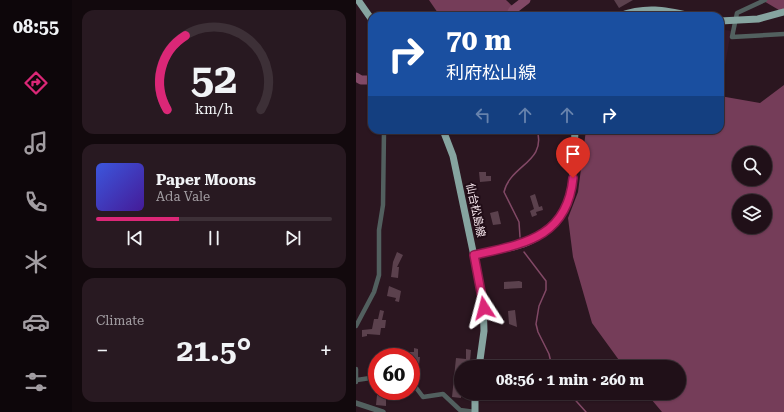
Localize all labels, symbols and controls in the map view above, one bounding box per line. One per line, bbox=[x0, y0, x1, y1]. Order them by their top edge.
text: 08:55 bbox=[13, 16, 59, 37]
text: 70 m bbox=[446, 24, 511, 57]
icon: right bbox=[380, 28, 432, 80]
text: 52 bbox=[191, 54, 237, 103]
text: 利府松山線 bbox=[446, 62, 536, 83]
icon: directions bbox=[22, 69, 50, 97]
text: km/h bbox=[195, 101, 233, 117]
icon: left bbox=[472, 104, 494, 126]
icon: ahead bbox=[514, 104, 536, 126]
icon: ahead bbox=[556, 104, 578, 126]
icon: right bbox=[598, 104, 620, 126]
icon: music bbox=[22, 129, 50, 157]
pin bbox=[556, 137, 590, 178]
icon: arrive bbox=[562, 143, 584, 165]
map controls bbox=[732, 146, 772, 234]
button: search bbox=[732, 146, 772, 186]
text: Paper Moons bbox=[156, 171, 256, 189]
street label: 仙台松島線 bbox=[463, 182, 488, 238]
icon: phone bbox=[22, 188, 50, 216]
text: Ada Vale bbox=[156, 189, 210, 204]
button: layers bbox=[732, 194, 772, 234]
icon: previous bbox=[124, 227, 146, 249]
icon: pause bbox=[203, 227, 225, 249]
icon: next bbox=[282, 227, 304, 249]
icon: climate bbox=[22, 248, 50, 276]
position arrow bbox=[463, 287, 505, 329]
icon: car bbox=[22, 308, 50, 336]
text: Climate bbox=[96, 313, 144, 328]
text: 21.5° bbox=[177, 333, 251, 368]
text: − bbox=[96, 338, 108, 363]
text: + bbox=[320, 338, 332, 363]
speed limit sign: 60 bbox=[368, 348, 420, 400]
icon: filters bbox=[22, 368, 50, 396]
text: 08:56 · 1 min · 260 m bbox=[496, 371, 644, 389]

